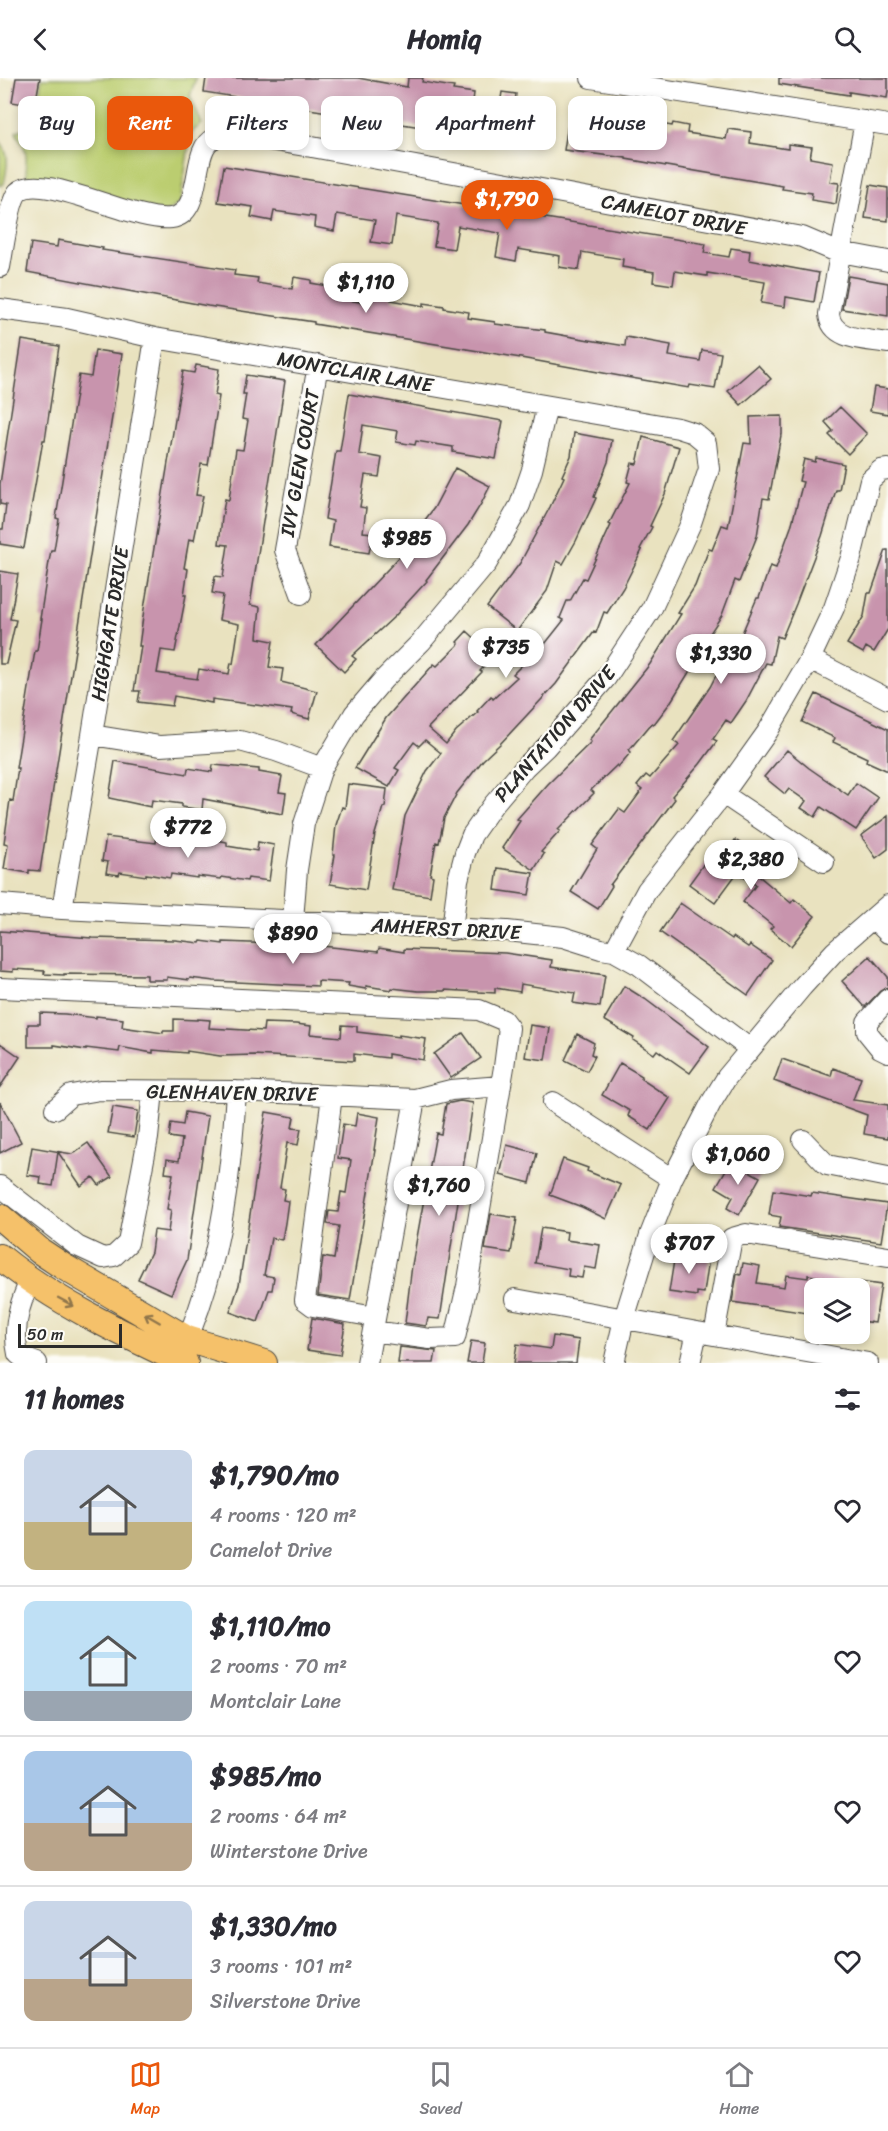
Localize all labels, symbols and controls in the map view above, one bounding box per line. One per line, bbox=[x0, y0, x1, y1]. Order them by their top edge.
text: Homiq bbox=[407, 15, 481, 63]
icon: back bbox=[24, 23, 57, 56]
icon: search bbox=[831, 23, 864, 56]
chip: Buy bbox=[18, 96, 95, 150]
chip: Rent bbox=[107, 96, 193, 150]
chip: Filters bbox=[205, 96, 309, 150]
chip: New bbox=[321, 96, 403, 150]
chip: Apartment bbox=[415, 96, 556, 150]
chip: House bbox=[568, 96, 667, 150]
pin: $1,790 bbox=[458, 180, 556, 231]
text: $1,790 bbox=[475, 182, 539, 217]
street label: CAMELOT DRIVE bbox=[598, 184, 751, 247]
pin: $1,110 bbox=[317, 263, 415, 314]
text: $1,110 bbox=[337, 265, 395, 300]
street label: MONTCLAIR LANE bbox=[274, 341, 438, 403]
street label: IVY GLEN COURT bbox=[270, 385, 330, 540]
pin: $985 bbox=[371, 519, 443, 570]
text: $985 bbox=[382, 521, 432, 556]
street label: HIGHGATE DRIVE bbox=[81, 542, 140, 704]
pin: $735 bbox=[470, 628, 542, 679]
text: $735 bbox=[482, 630, 530, 665]
pin: $1,330 bbox=[672, 634, 770, 685]
text: $1,330 bbox=[690, 636, 752, 671]
street label: PLANTATION DRIVE bbox=[485, 656, 626, 811]
pin: $772 bbox=[152, 808, 224, 859]
text: $772 bbox=[164, 810, 212, 845]
pin: $2,380 bbox=[702, 840, 800, 891]
text: $2,380 bbox=[718, 842, 784, 877]
street label: AMHERST DRIVE bbox=[369, 908, 524, 951]
pin: $890 bbox=[257, 914, 329, 965]
text: $890 bbox=[268, 916, 318, 951]
street label: GLENHAVEN DRIVE bbox=[146, 1074, 320, 1112]
pin: $1,060 bbox=[689, 1135, 787, 1186]
text: $1,060 bbox=[706, 1137, 770, 1172]
pin: $1,760 bbox=[390, 1166, 488, 1217]
text: $1,760 bbox=[408, 1168, 470, 1203]
pin: $707 bbox=[653, 1224, 725, 1275]
text: $707 bbox=[665, 1226, 713, 1261]
map controls bbox=[804, 1278, 870, 1344]
button: layers bbox=[804, 1278, 870, 1344]
one-way arrow bbox=[56, 1297, 74, 1308]
one-way arrow bbox=[144, 1312, 161, 1324]
text: 50 m bbox=[27, 1320, 63, 1349]
scale bar bbox=[18, 1321, 122, 1348]
text: 11 homes bbox=[24, 1376, 124, 1422]
icon: filters bbox=[831, 1383, 864, 1416]
text: $1,790/mo bbox=[210, 1452, 339, 1498]
icon: home bbox=[72, 1474, 144, 1546]
icon: heart bbox=[831, 1494, 864, 1527]
text: 4 rooms · 120 m² bbox=[210, 1498, 357, 1533]
text: Camelot Drive bbox=[210, 1533, 332, 1568]
text: $1,110/mo bbox=[210, 1603, 330, 1649]
icon: home bbox=[72, 1625, 144, 1697]
icon: heart bbox=[831, 1645, 864, 1678]
text: 2 rooms · 70 m² bbox=[210, 1649, 347, 1684]
text: Montclair Lane bbox=[210, 1684, 341, 1719]
text: $985/mo bbox=[210, 1753, 321, 1799]
icon: home bbox=[72, 1775, 144, 1847]
icon: heart bbox=[831, 1795, 864, 1828]
text: 2 rooms · 64 m² bbox=[210, 1799, 347, 1834]
text: Winterstone Drive bbox=[210, 1834, 368, 1869]
text: $1,330/mo bbox=[210, 1903, 337, 1949]
icon: home bbox=[72, 1925, 144, 1997]
icon: heart bbox=[831, 1945, 864, 1978]
text: 3 rooms · 101 m² bbox=[210, 1949, 352, 1984]
text: Silverstone Drive bbox=[210, 1984, 360, 2019]
tab: Map bbox=[129, 2058, 162, 2123]
tab: Saved bbox=[419, 2058, 462, 2123]
tab: Home bbox=[719, 2058, 759, 2123]

